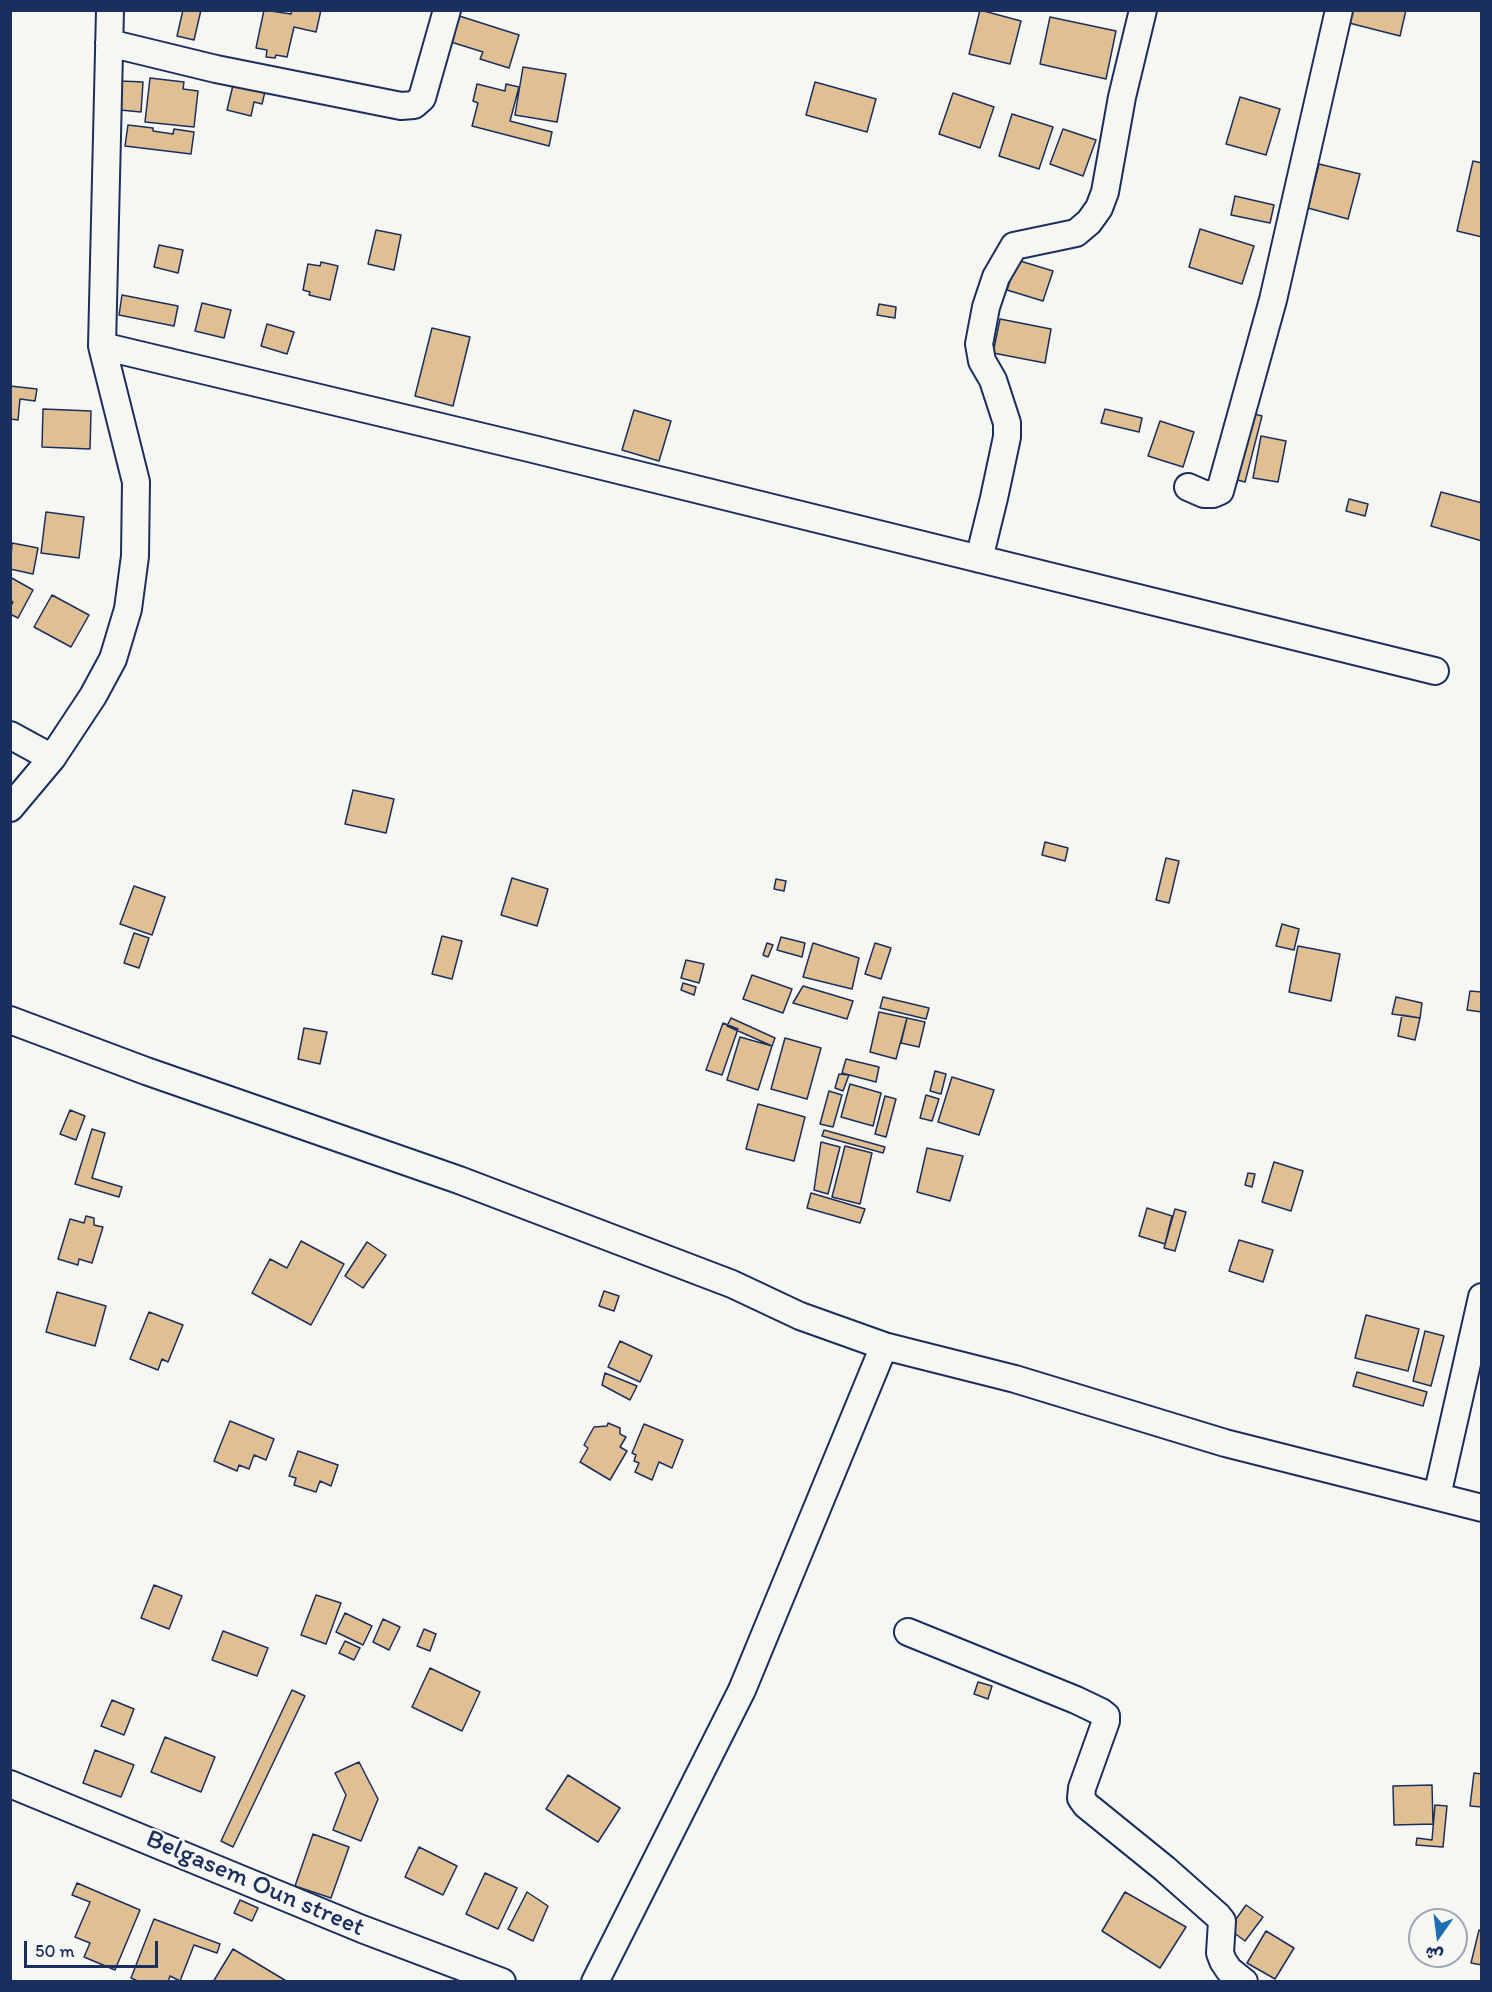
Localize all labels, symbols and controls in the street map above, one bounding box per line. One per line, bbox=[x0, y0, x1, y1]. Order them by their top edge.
street label: Belgasem Oun street bbox=[141, 1824, 369, 1944]
north arrow bbox=[1408, 1908, 1468, 1968]
scale bar bbox=[27, 1929, 160, 1967]
text: 50 m bbox=[35, 1940, 75, 1962]
text: ش bbox=[1423, 1943, 1445, 1965]

